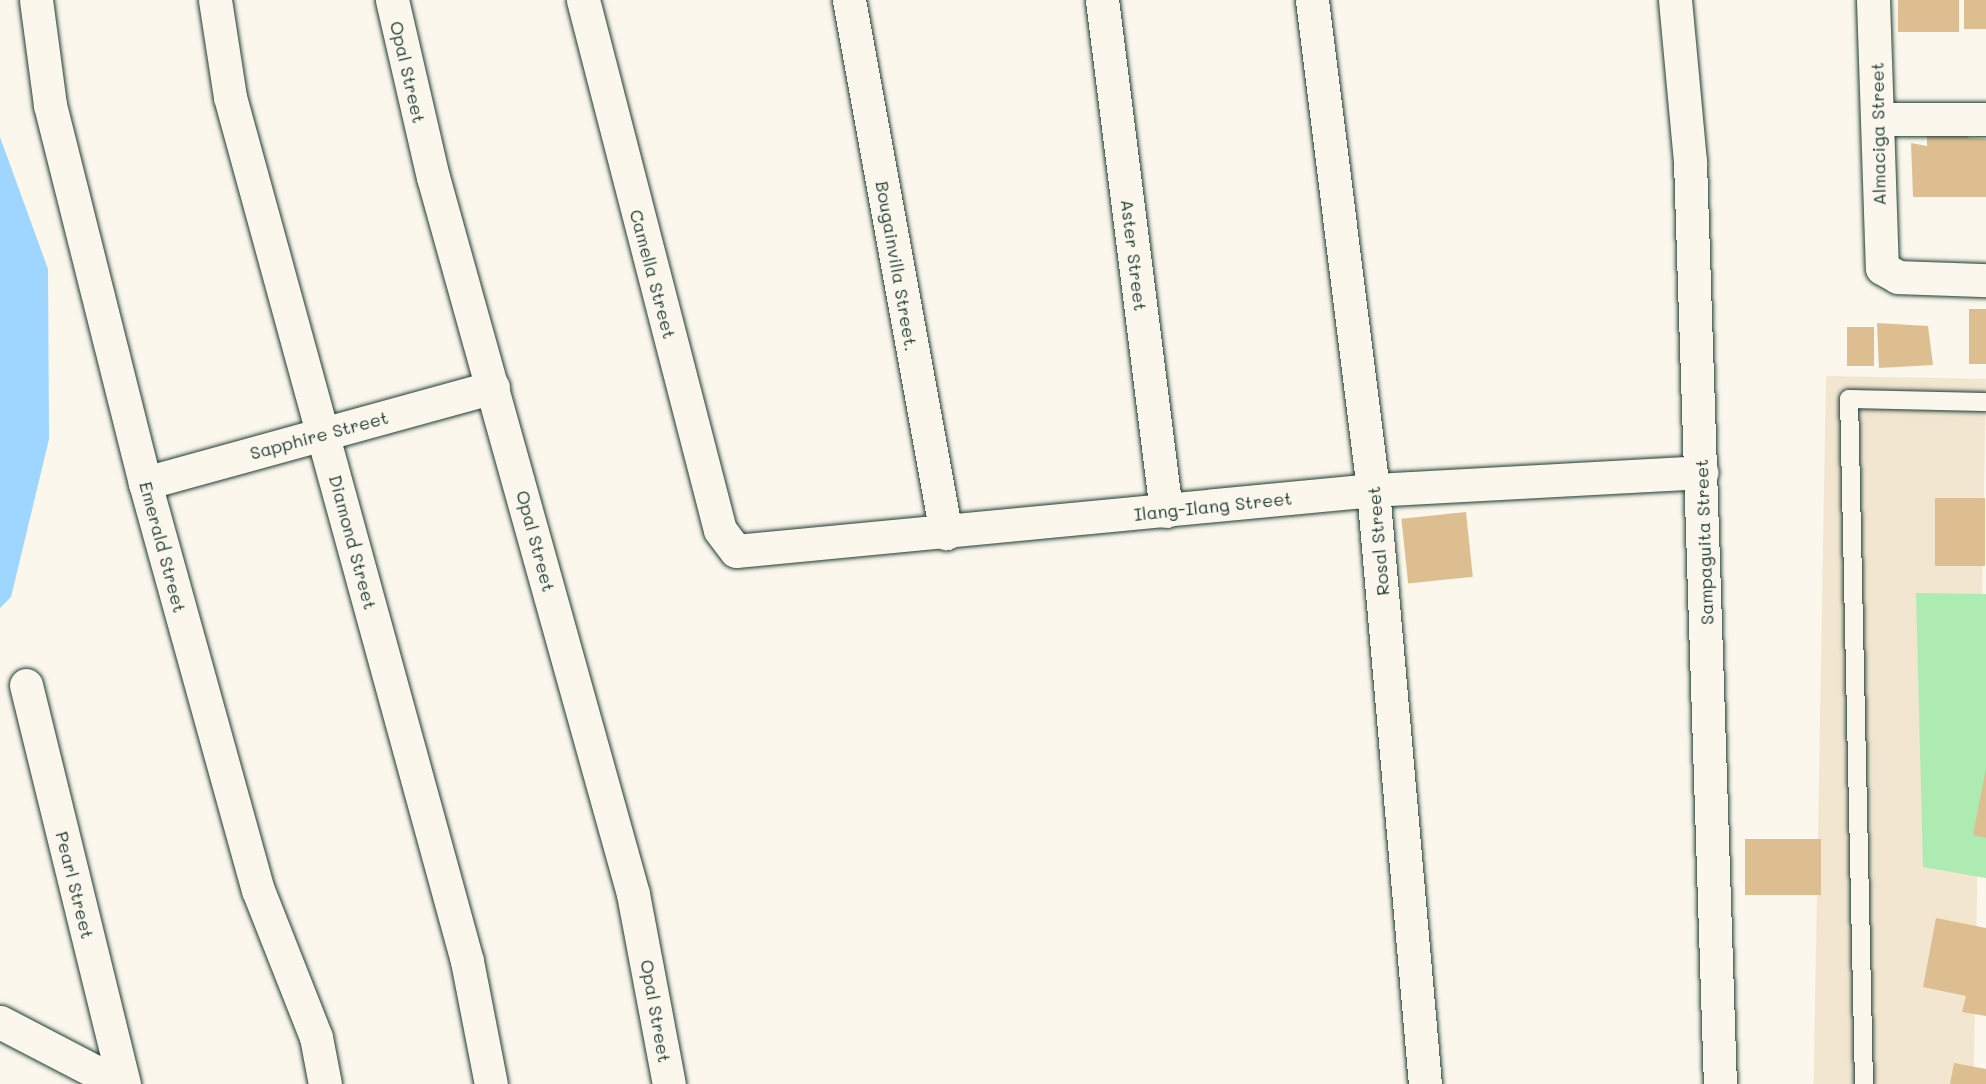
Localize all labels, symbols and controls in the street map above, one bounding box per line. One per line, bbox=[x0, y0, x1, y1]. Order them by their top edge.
street label: Opal Street bbox=[386, 19, 430, 125]
street label: Almaciga Street bbox=[1866, 62, 1890, 206]
street label: Bougainvilla Street. bbox=[871, 179, 923, 353]
street label: Aster Street bbox=[1116, 198, 1152, 312]
street label: Camella Street bbox=[625, 207, 681, 341]
street label: Sapphire Street bbox=[247, 406, 391, 464]
street label: Sampaguita Street bbox=[1690, 459, 1718, 625]
street label: Diamond Street bbox=[325, 472, 381, 612]
street label: Emerald Street bbox=[135, 479, 191, 615]
street label: Rosal Street bbox=[1362, 485, 1394, 597]
street label: Ilang-Ilang Street bbox=[1133, 487, 1293, 525]
street label: Opal Street bbox=[512, 488, 560, 594]
street label: Pearl Street bbox=[51, 829, 99, 941]
street label: Opal Street bbox=[636, 958, 676, 1064]

